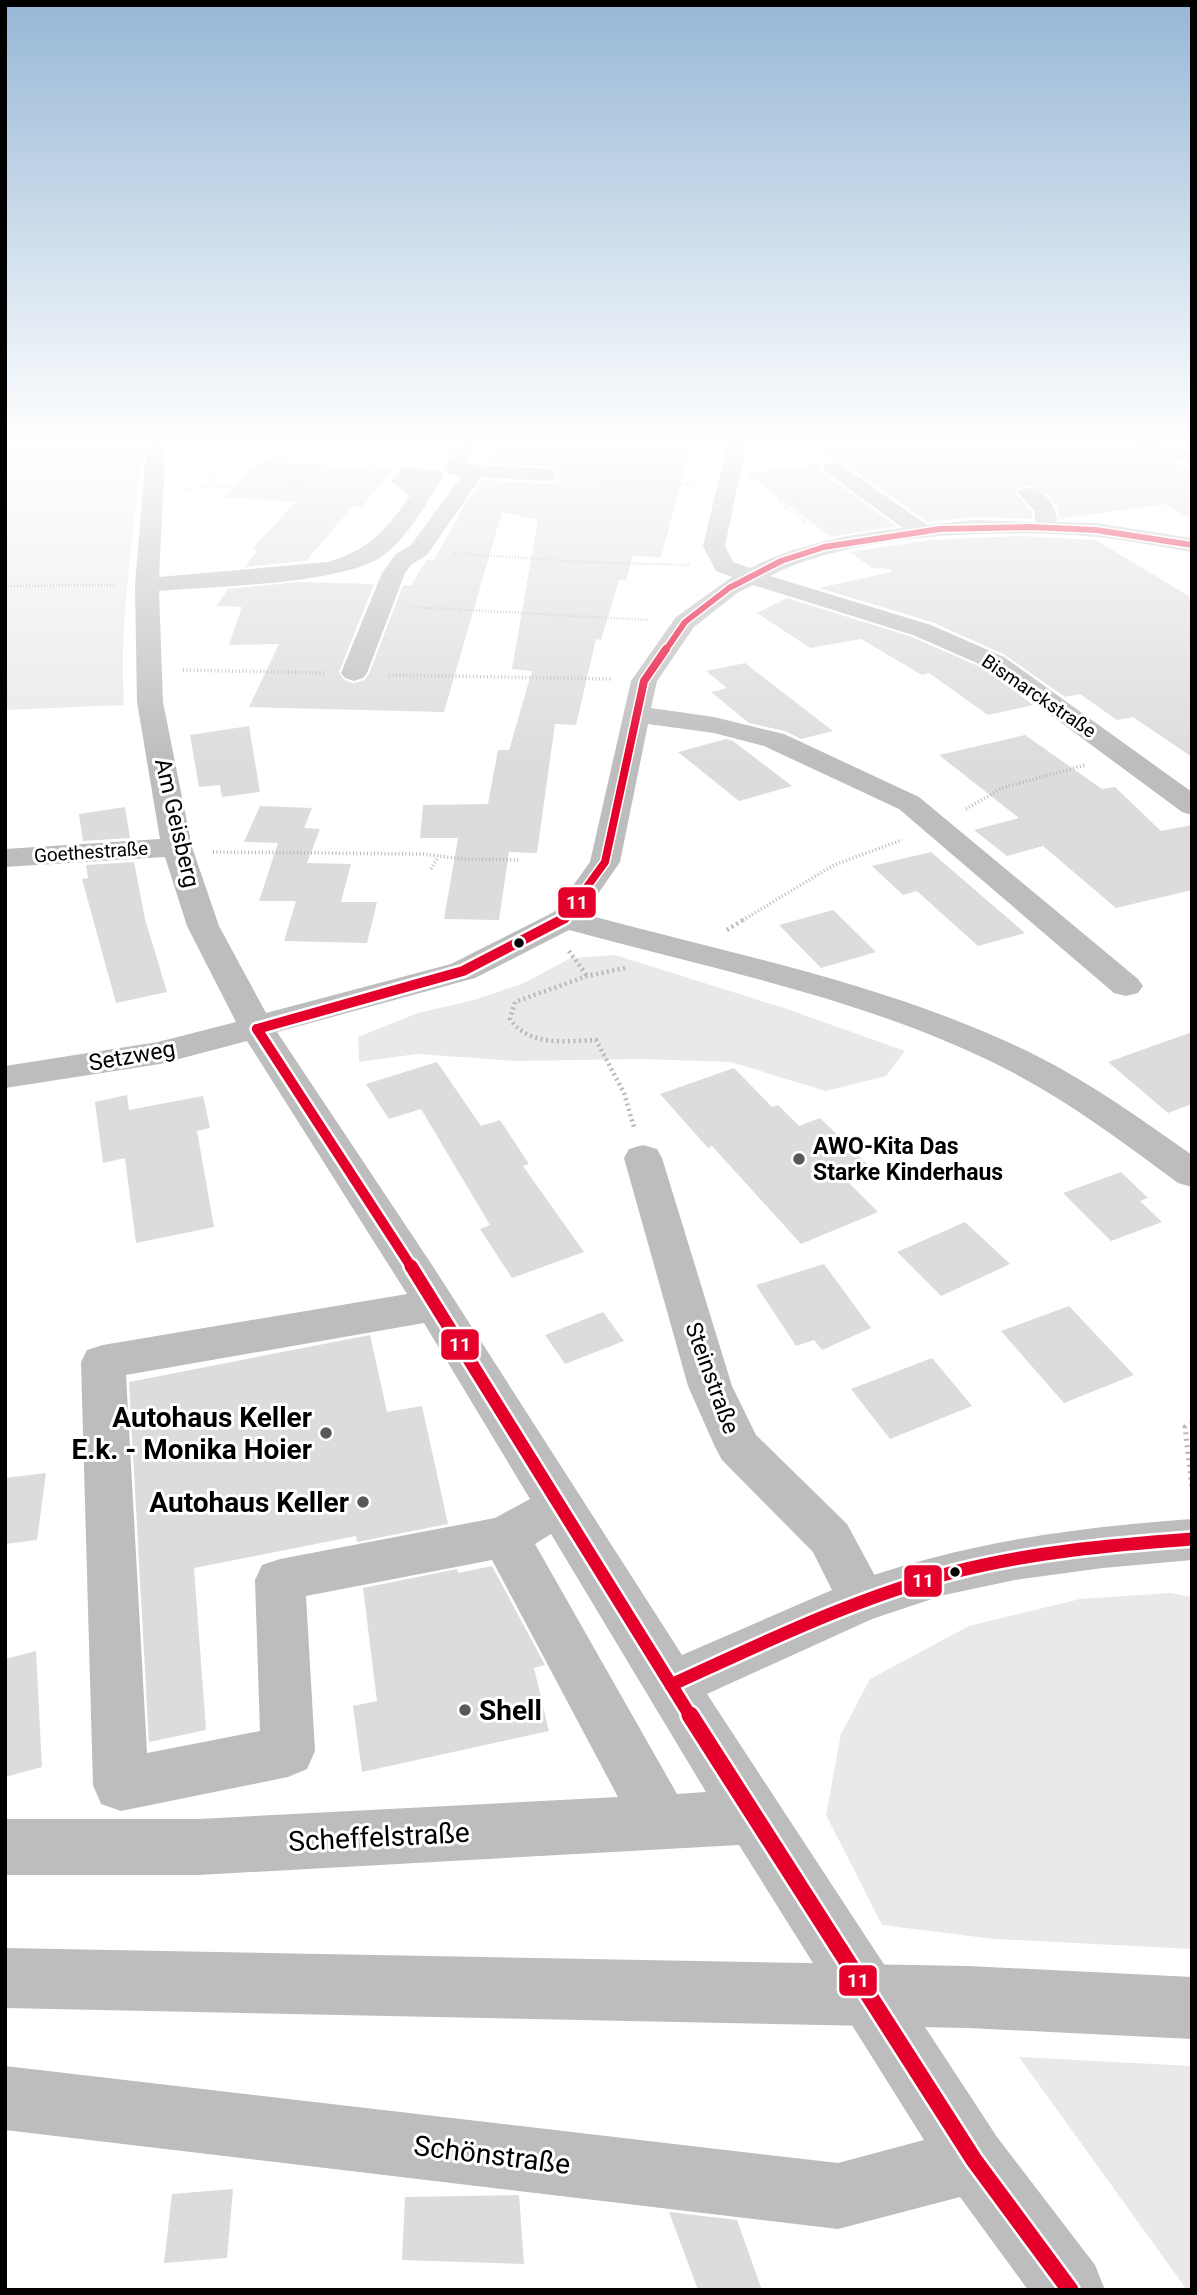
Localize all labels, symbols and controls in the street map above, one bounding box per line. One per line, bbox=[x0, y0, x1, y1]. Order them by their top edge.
street label: Bismarckstraße bbox=[977, 649, 1101, 743]
street label: Am Geisberg bbox=[149, 756, 205, 890]
street label: Goethestraße bbox=[33, 837, 149, 867]
line badge: 11 bbox=[557, 886, 597, 919]
text: 11 bbox=[566, 891, 588, 914]
unlabelled marker bbox=[512, 936, 526, 950]
street label: Setzweg bbox=[87, 1035, 177, 1077]
place label: AWO-Kita Das Starke Kinderhaus bbox=[813, 1133, 1003, 1186]
marker: AWO-Kita Das Starke Kinderhaus bbox=[791, 1151, 807, 1167]
street label: Steinstraße bbox=[679, 1319, 745, 1437]
line badge: 11 bbox=[440, 1328, 480, 1361]
text: 11 bbox=[449, 1333, 471, 1356]
place label: Autohaus Keller E.k. - Monika Hoier bbox=[71, 1401, 312, 1466]
marker: Autohaus Keller E.k. - Monika Hoier bbox=[318, 1425, 334, 1441]
place label: Autohaus Keller bbox=[149, 1486, 349, 1519]
marker: Autohaus Keller bbox=[355, 1494, 371, 1510]
line badge: 11 bbox=[903, 1564, 943, 1598]
unlabelled marker bbox=[948, 1565, 962, 1579]
text: 11 bbox=[912, 1569, 934, 1592]
place label: Shell bbox=[479, 1694, 542, 1727]
marker: Shell bbox=[457, 1702, 473, 1718]
street label: Scheffelstraße bbox=[287, 1816, 471, 1858]
line badge: 11 bbox=[838, 1964, 878, 1997]
text: 11 bbox=[847, 1969, 869, 1992]
street label: Schönstraße bbox=[412, 2129, 572, 2181]

